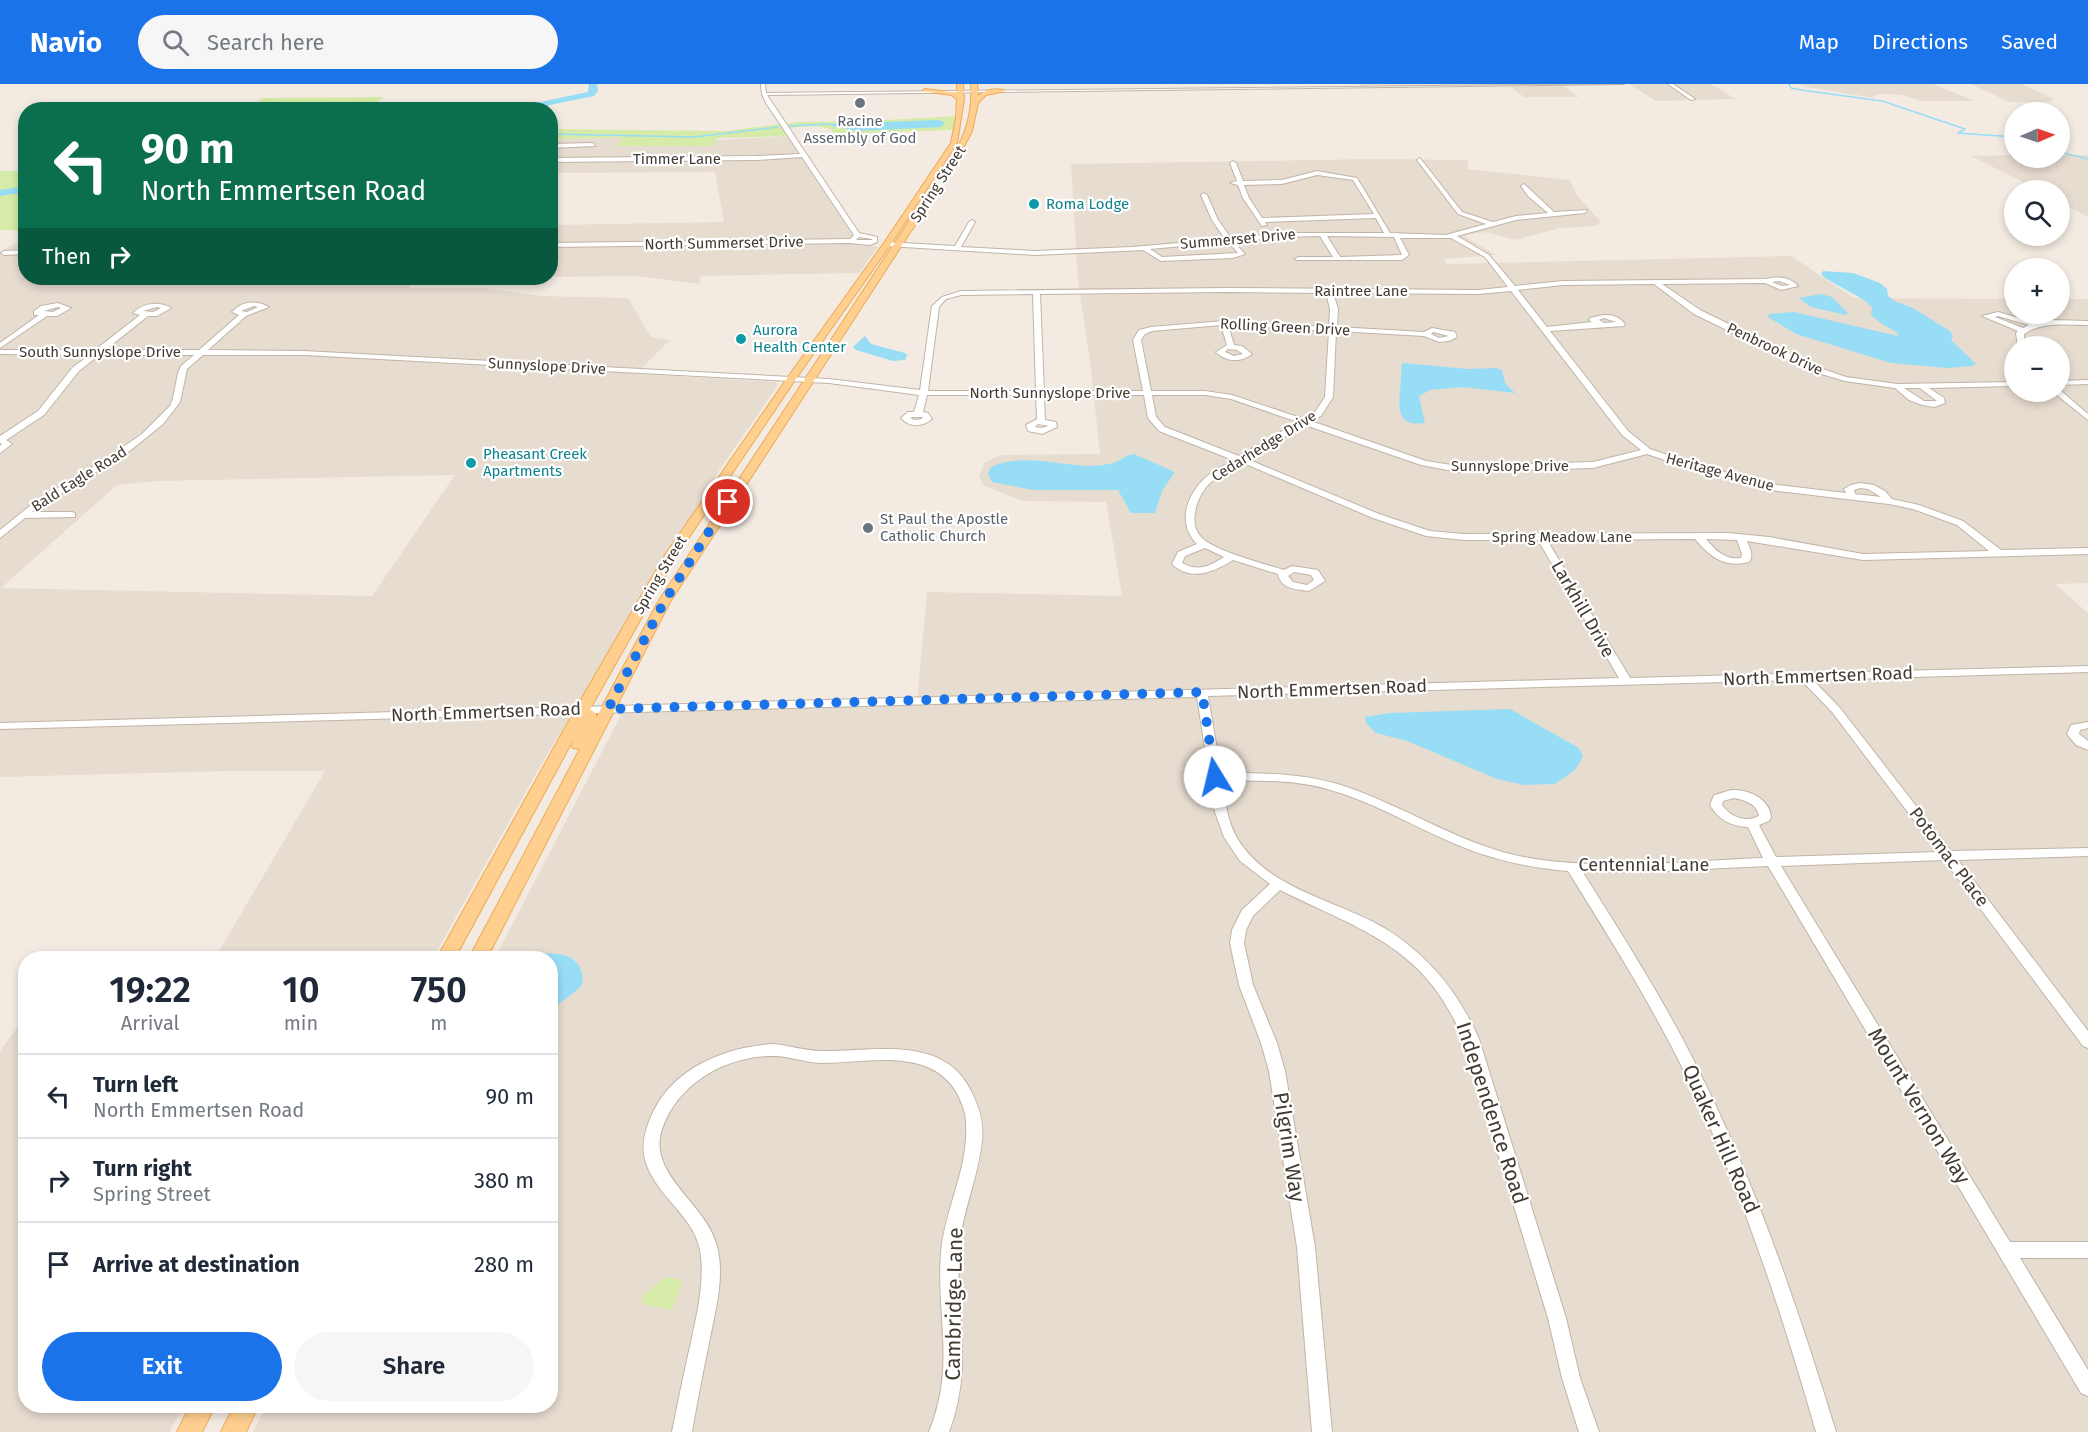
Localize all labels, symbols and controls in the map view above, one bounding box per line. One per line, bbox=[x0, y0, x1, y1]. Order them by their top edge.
search box bbox=[138, 15, 558, 69]
text: Navio bbox=[30, 26, 102, 59]
icon: search bbox=[159, 26, 192, 59]
text: Search here bbox=[207, 29, 325, 56]
text: Map bbox=[1799, 29, 1839, 55]
text: Directions bbox=[1872, 29, 1968, 55]
text: Saved bbox=[2001, 29, 2058, 55]
marker: Racine Assembly of God bbox=[853, 96, 867, 110]
north arrow bbox=[2004, 102, 2070, 168]
map controls bbox=[2004, 102, 2070, 402]
place label: Racine Assembly of God bbox=[804, 112, 916, 147]
text: 90 m bbox=[141, 124, 235, 174]
icon: left bbox=[42, 126, 120, 204]
street label: Spring Street bbox=[906, 142, 970, 226]
street label: Timmer Lane bbox=[633, 150, 721, 168]
text: North Emmertsen Road bbox=[141, 175, 426, 207]
button: search bbox=[2004, 180, 2070, 246]
place label: Roma Lodge bbox=[1046, 195, 1129, 213]
marker: Roma Lodge bbox=[1027, 197, 1041, 211]
street label: Summerset Drive bbox=[1179, 225, 1297, 253]
street label: North Summerset Drive bbox=[644, 233, 804, 253]
icon: right bbox=[103, 240, 136, 273]
text: Then bbox=[42, 243, 91, 270]
button: + bbox=[2004, 258, 2070, 324]
street label: Raintree Lane bbox=[1314, 282, 1408, 300]
street label: Rolling Green Drive bbox=[1219, 315, 1351, 339]
street label: Penbrook Drive bbox=[1724, 319, 1826, 379]
place label: Aurora Health Center bbox=[753, 321, 846, 356]
marker: Aurora Health Center bbox=[734, 332, 748, 346]
button: − bbox=[2004, 336, 2070, 402]
street label: South Sunnyslope Drive bbox=[19, 343, 181, 361]
street label: Sunnyslope Drive bbox=[488, 354, 606, 378]
street label: North Sunnyslope Drive bbox=[970, 384, 1130, 402]
street label: Cedarhedge Drive bbox=[1208, 407, 1320, 485]
street label: Bald Eagle Road bbox=[28, 442, 130, 516]
place label: Pheasant Creek Apartments bbox=[483, 445, 587, 480]
street label: Heritage Avenue bbox=[1664, 449, 1776, 495]
marker: Pheasant Creek Apartments bbox=[464, 456, 478, 470]
street label: Sunnyslope Drive bbox=[1451, 457, 1569, 475]
pin bbox=[702, 476, 753, 527]
icon: arrive bbox=[711, 485, 744, 518]
place label: St Paul the Apostle Catholic Church bbox=[880, 510, 1008, 545]
marker: St Paul the Apostle Catholic Church bbox=[861, 521, 875, 535]
street label: Spring Meadow Lane bbox=[1492, 528, 1632, 546]
street label: Spring Street bbox=[630, 532, 691, 618]
street label: Larkhill Drive bbox=[1546, 557, 1620, 661]
street label: North Emmertsen Road bbox=[1723, 662, 1913, 690]
street label: North Emmertsen Road bbox=[1237, 675, 1427, 703]
street label: North Emmertsen Road bbox=[391, 698, 581, 726]
position arrow bbox=[1183, 745, 1247, 809]
street label: Potomac Place bbox=[1904, 803, 1994, 911]
street label: Centennial Lane bbox=[1579, 854, 1709, 876]
text: 19:22 bbox=[109, 968, 191, 1012]
text: 10 bbox=[282, 968, 320, 1012]
text: 750 bbox=[411, 968, 467, 1012]
text: Arrival bbox=[121, 1011, 179, 1035]
text: min bbox=[284, 1011, 318, 1035]
text: m bbox=[430, 1011, 447, 1035]
street label: Independence Road bbox=[1450, 1019, 1534, 1207]
street label: Mount Vernon Way bbox=[1862, 1023, 1976, 1189]
street label: Quaker Hill Road bbox=[1677, 1060, 1765, 1218]
text: Turn left bbox=[93, 1071, 178, 1098]
icon: left bbox=[42, 1080, 75, 1113]
text: 90 m bbox=[485, 1083, 534, 1110]
street label: Pilgrim Way bbox=[1267, 1090, 1311, 1204]
text: North Emmertsen Road bbox=[93, 1098, 304, 1122]
text: Turn right bbox=[93, 1155, 192, 1182]
icon: right bbox=[42, 1164, 75, 1197]
text: 380 m bbox=[474, 1167, 534, 1194]
text: Spring Street bbox=[93, 1182, 211, 1206]
street label: Cambridge Lane bbox=[940, 1227, 968, 1381]
icon: arrive bbox=[42, 1248, 75, 1281]
text: Arrive at destination bbox=[93, 1251, 300, 1278]
text: 280 m bbox=[474, 1251, 534, 1278]
button: Exit bbox=[42, 1332, 282, 1401]
button: Share bbox=[294, 1332, 534, 1401]

